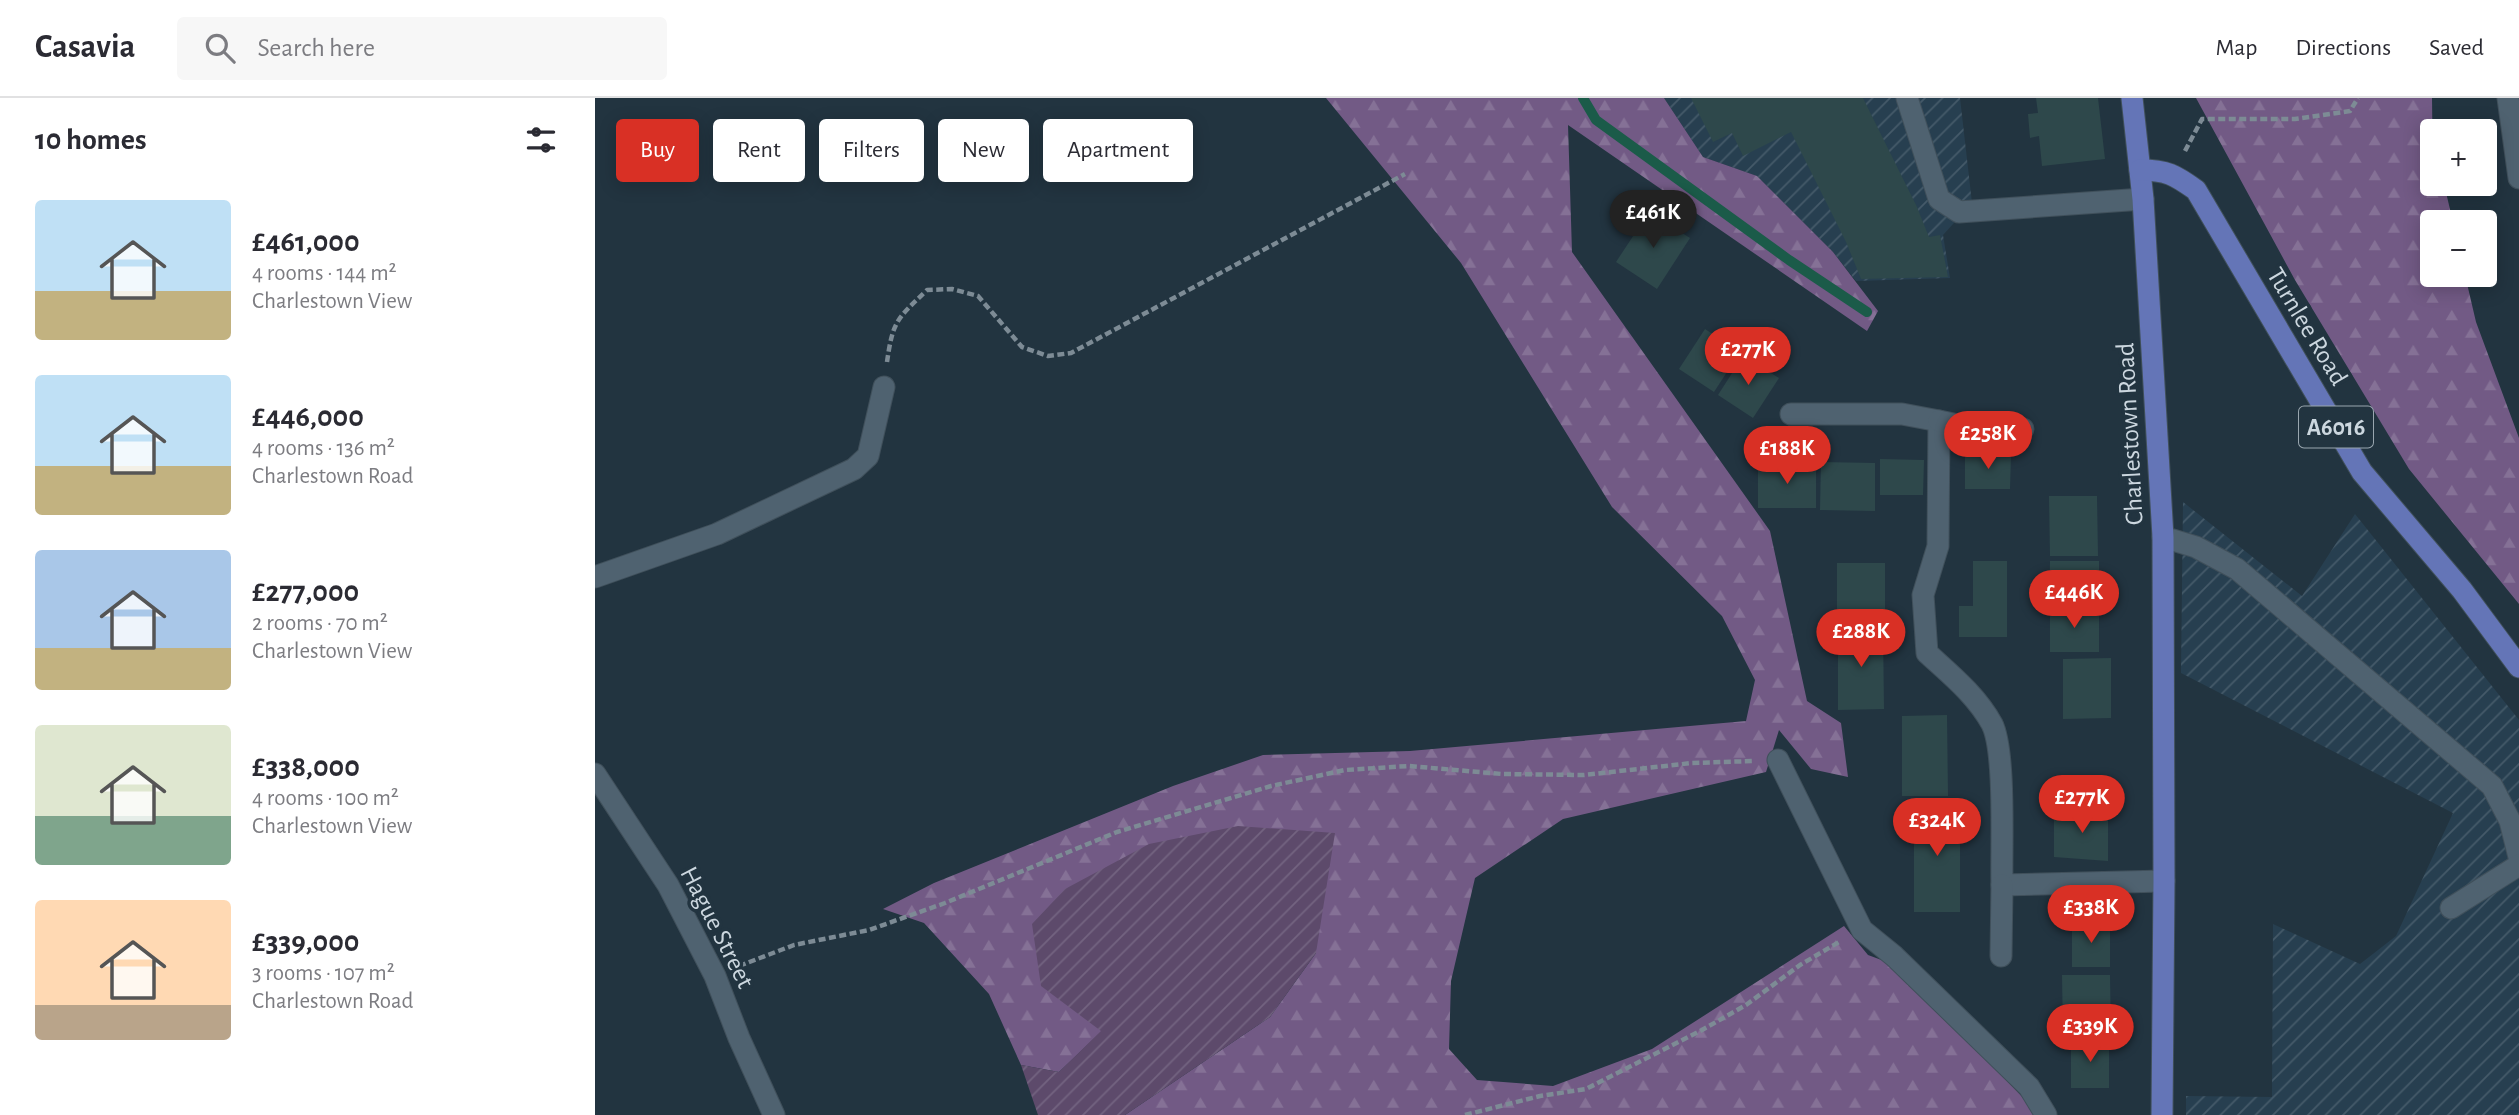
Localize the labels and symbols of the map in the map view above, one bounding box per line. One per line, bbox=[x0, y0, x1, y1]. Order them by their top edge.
pin: £461K bbox=[1604, 190, 1702, 250]
street label: Turnlee Road bbox=[2262, 263, 2352, 390]
pin: £277K bbox=[1699, 328, 1797, 387]
street label: Charlestown Road bbox=[2112, 342, 2148, 526]
road number: A6016 bbox=[2299, 406, 2373, 448]
pin: £258K bbox=[1939, 412, 2037, 471]
pin: £188K bbox=[1738, 426, 1836, 486]
pin: £446K bbox=[2025, 570, 2123, 630]
pin: £288K bbox=[1812, 610, 1910, 669]
pin: £277K bbox=[2033, 776, 2131, 835]
pin: £324K bbox=[1888, 798, 1986, 858]
street label: Hague Street bbox=[675, 862, 759, 992]
pin: £338K bbox=[2042, 886, 2140, 945]
pin: £339K bbox=[2041, 1004, 2139, 1064]

